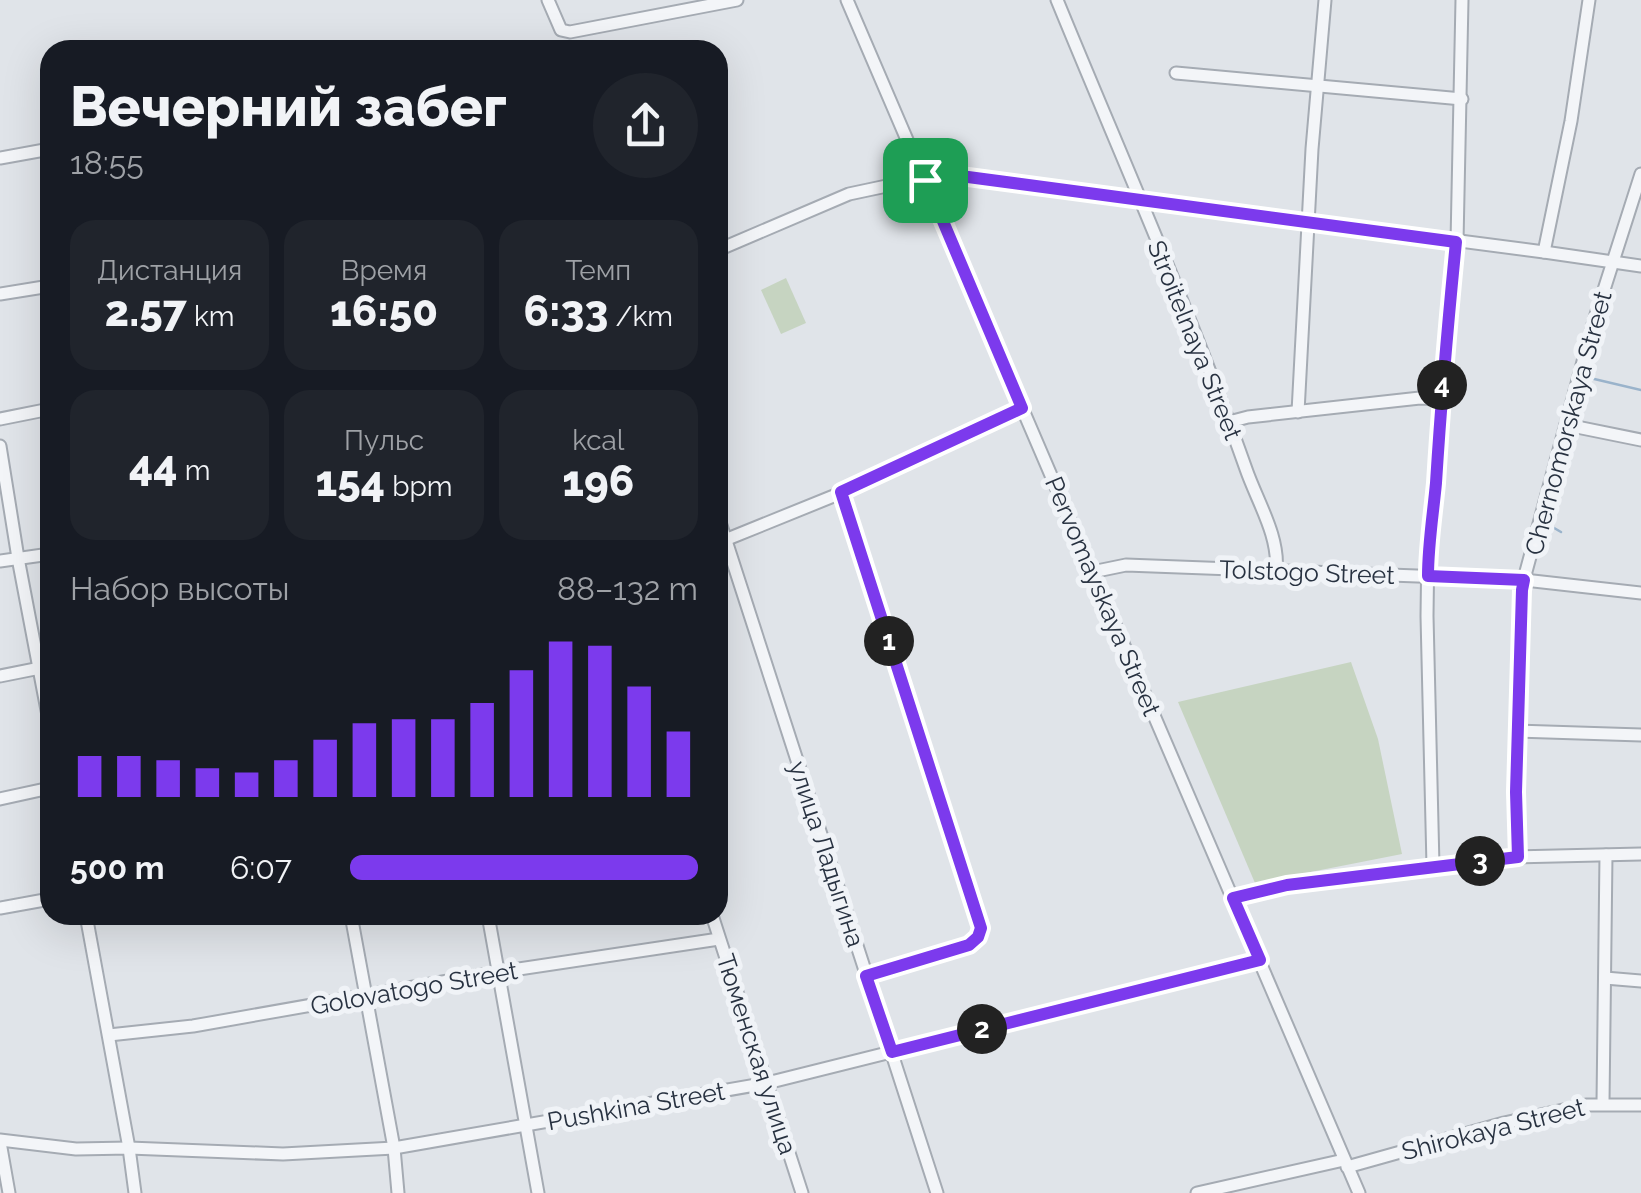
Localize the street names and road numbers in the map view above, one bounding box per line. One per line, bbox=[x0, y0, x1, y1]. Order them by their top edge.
street label: Stroitelnaya Street bbox=[1141, 236, 1249, 444]
street label: Chernomorskaya Street bbox=[1518, 287, 1618, 558]
street label: Pervomayskaya Street bbox=[1039, 472, 1167, 721]
street label: Tolstogo Street bbox=[1219, 554, 1396, 590]
street label: улица Ладыгина bbox=[783, 757, 871, 951]
street label: Тюменская улица bbox=[710, 950, 804, 1158]
street label: Golovatogo Street bbox=[308, 955, 520, 1021]
street label: Pushkina Street bbox=[545, 1076, 728, 1136]
street label: Shirokaya Street bbox=[1398, 1092, 1588, 1166]

